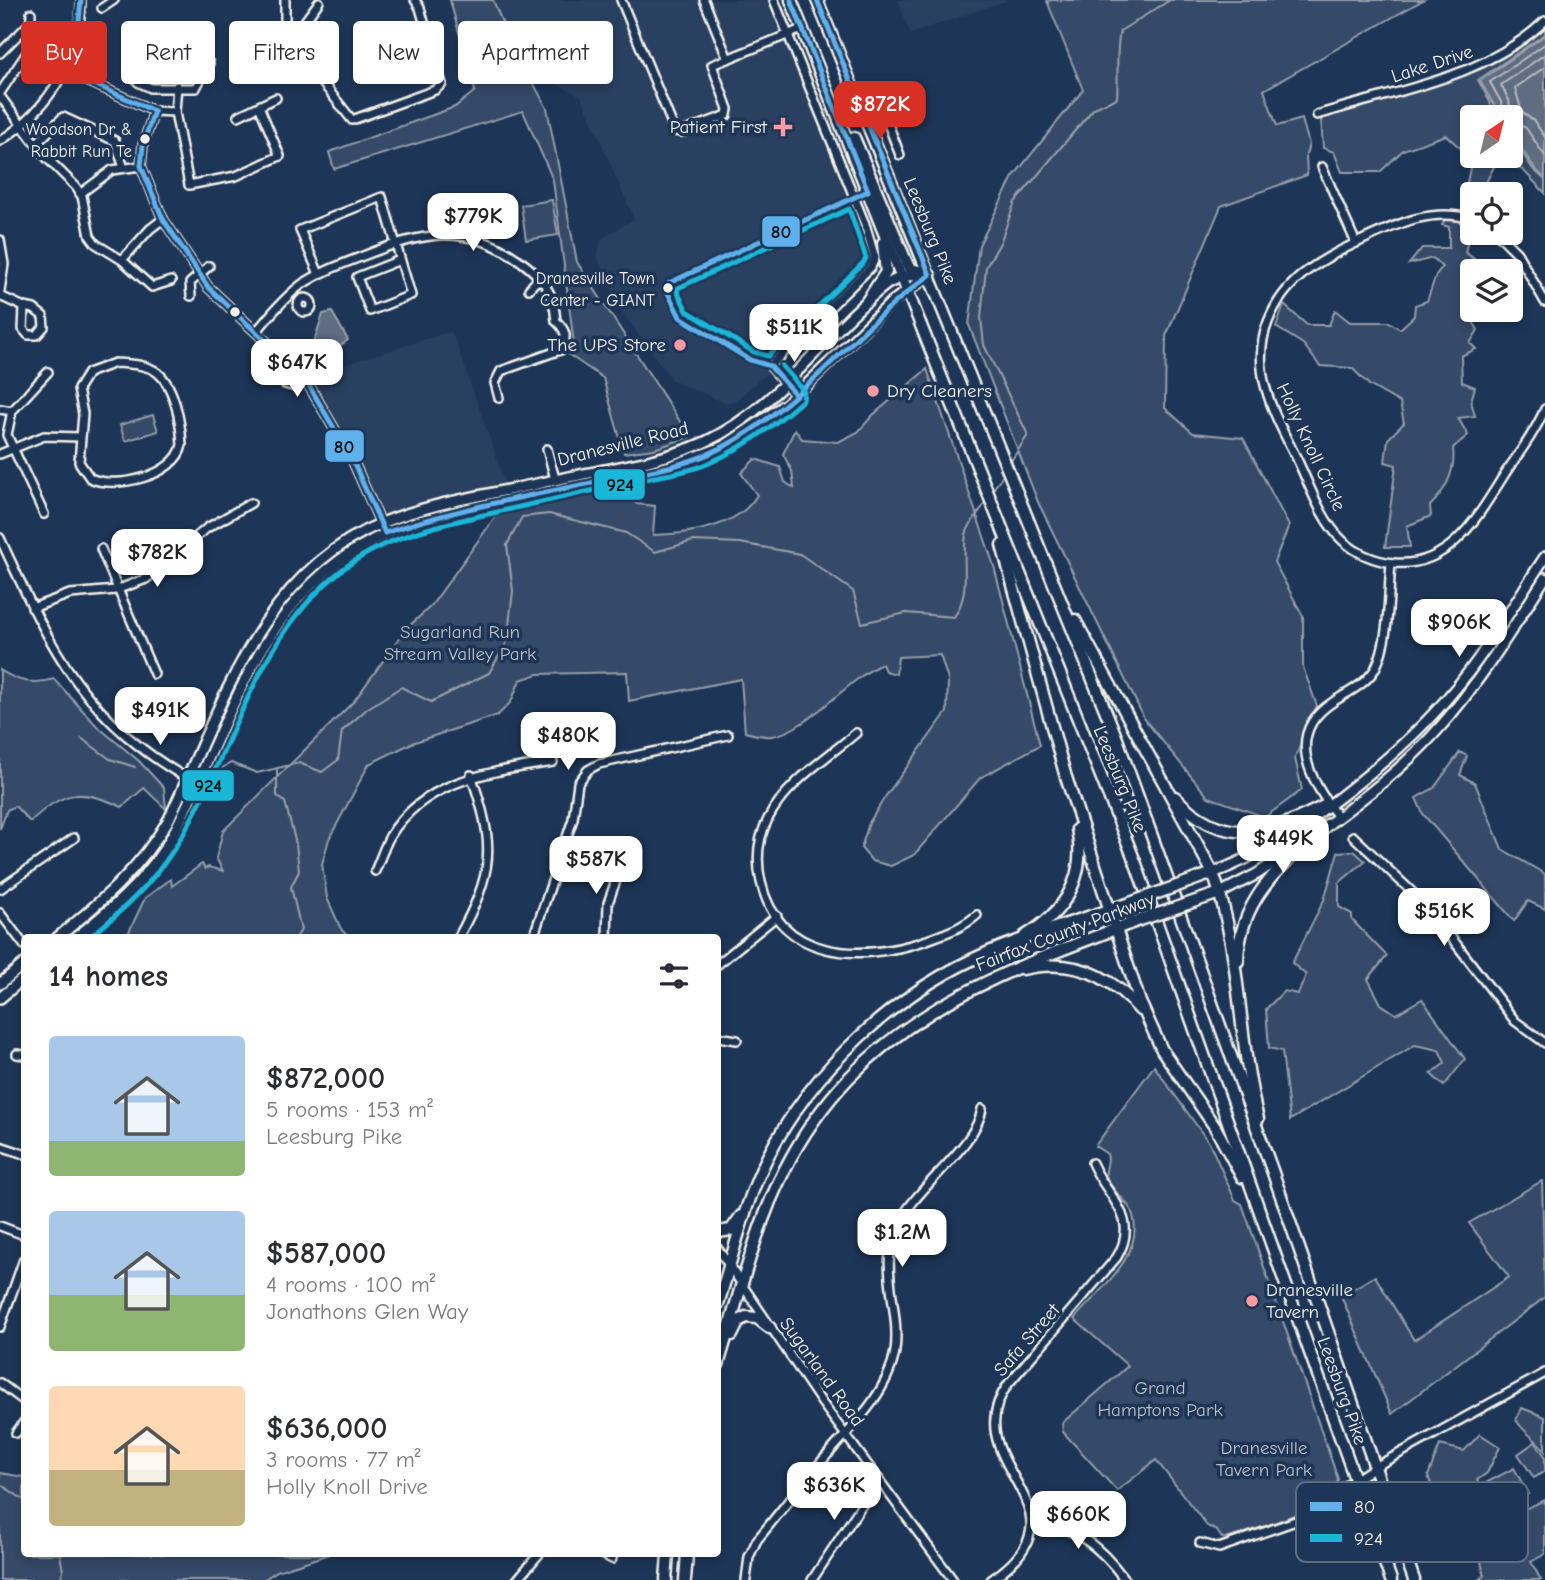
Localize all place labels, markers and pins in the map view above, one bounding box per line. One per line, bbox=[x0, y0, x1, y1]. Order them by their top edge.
pin: $872K bbox=[831, 82, 929, 141]
place label: Patient First bbox=[670, 116, 768, 138]
marker: Patient First bbox=[773, 117, 793, 137]
place label: Woodson Dr & Rabbit Run Te bbox=[26, 120, 132, 161]
marker: Woodson Dr & Rabbit Run Te bbox=[138, 132, 152, 146]
pin: $779K bbox=[424, 194, 522, 253]
place label: Dranesville Town Center - GIANT bbox=[536, 269, 655, 310]
marker: Dranesville Town Center - GIANT bbox=[661, 281, 675, 295]
pin: $511K bbox=[745, 304, 843, 364]
unlabelled marker bbox=[228, 305, 242, 319]
place label: The UPS Store bbox=[547, 334, 666, 356]
marker: The UPS Store bbox=[672, 337, 688, 353]
pin: $647K bbox=[248, 340, 346, 399]
place label: Dry Cleaners bbox=[887, 380, 992, 402]
marker: Dry Cleaners bbox=[865, 383, 881, 399]
pin: $782K bbox=[108, 530, 206, 589]
pin: $906K bbox=[1410, 600, 1508, 659]
pin: $491K bbox=[111, 688, 209, 747]
pin: $480K bbox=[519, 712, 617, 772]
pin: $449K bbox=[1234, 816, 1332, 875]
pin: $587K bbox=[547, 836, 645, 896]
pin: $516K bbox=[1395, 888, 1493, 948]
pin: $1.2M bbox=[853, 1210, 951, 1269]
place label: Dranesville Tavern bbox=[1266, 1279, 1353, 1323]
marker: Dranesville Tavern bbox=[1244, 1293, 1260, 1309]
pin: $636K bbox=[785, 1462, 883, 1522]
pin: $660K bbox=[1029, 1492, 1127, 1551]

